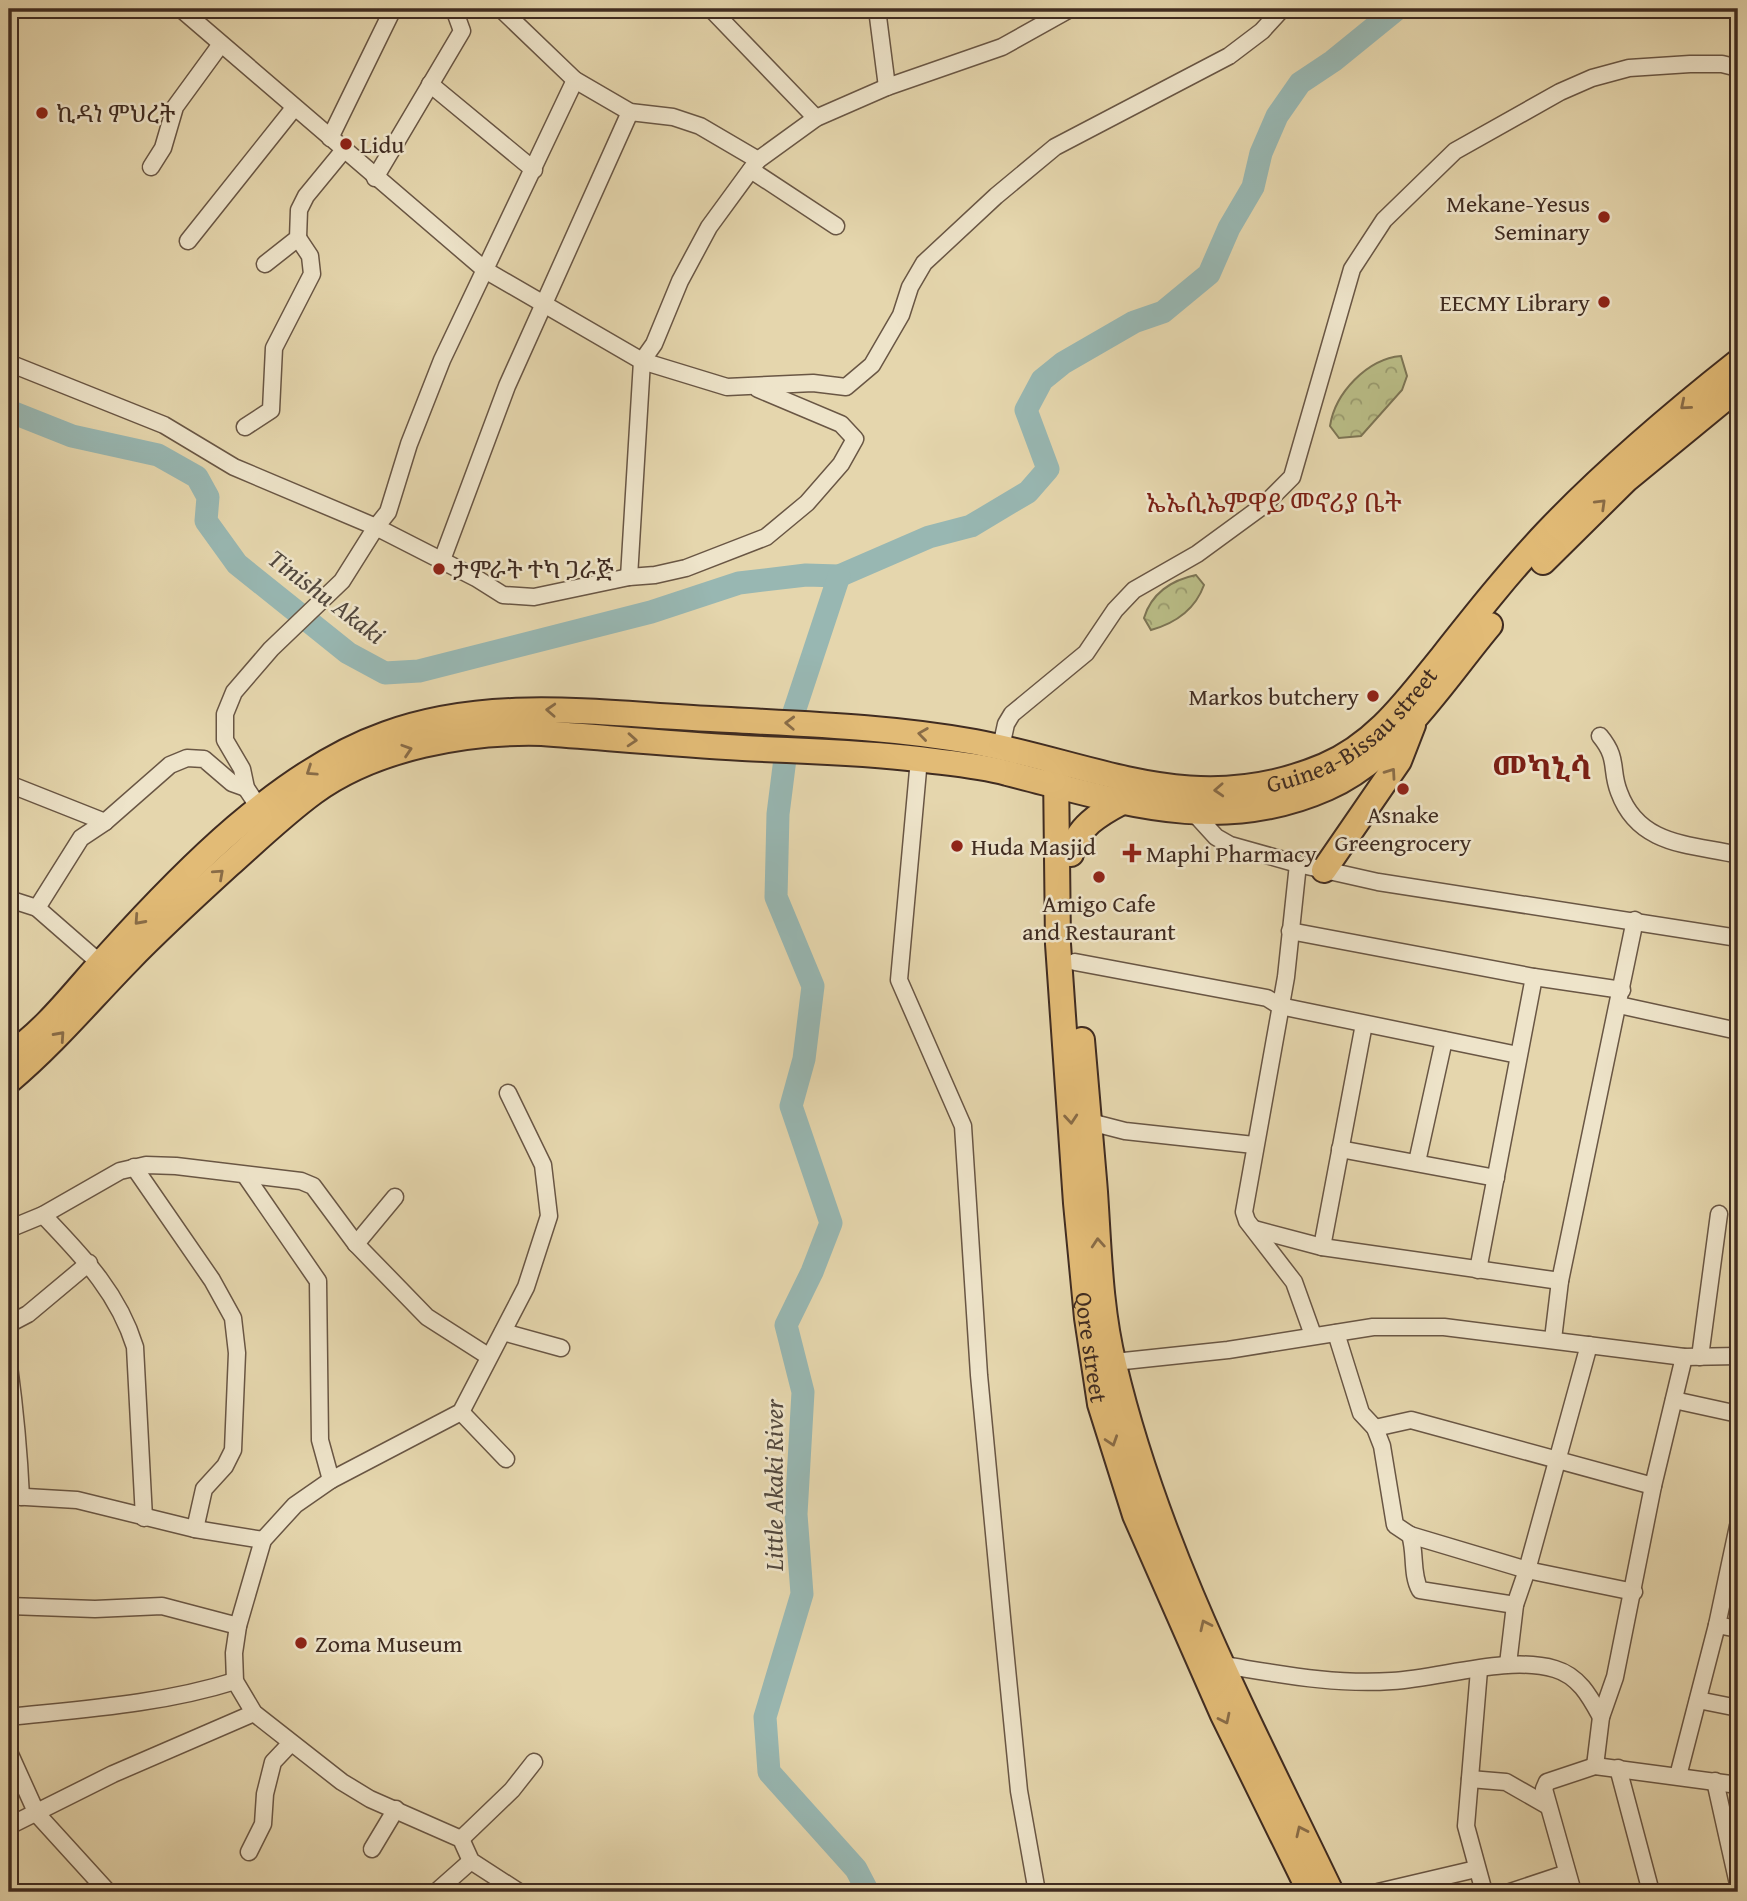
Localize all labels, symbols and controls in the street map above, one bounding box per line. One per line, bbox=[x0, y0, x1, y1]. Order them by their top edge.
place label: ኪዳነ ምህረት bbox=[56, 96, 176, 131]
marker: ኪዳነ ምህረት bbox=[34, 105, 50, 121]
place label: Lidu bbox=[360, 127, 404, 162]
marker: Lidu bbox=[338, 136, 354, 152]
place label: Mekane-Yesus Seminary bbox=[1446, 186, 1590, 249]
marker: Mekane-Yesus Seminary bbox=[1596, 209, 1612, 225]
place label: EECMY Library bbox=[1440, 285, 1590, 320]
marker: EECMY Library bbox=[1596, 294, 1612, 310]
one-way arrow bbox=[1681, 397, 1694, 409]
district label: ኤኤሲኤምዋይ መኖሪያ ቤት bbox=[1146, 483, 1402, 522]
one-way arrow bbox=[1593, 499, 1606, 512]
water label: Tinishu Akaki bbox=[260, 539, 394, 653]
place label: ታምራት ተካ ጋራጅ bbox=[453, 552, 614, 587]
marker: ታምራት ተካ ጋራጅ bbox=[431, 561, 447, 577]
street label: Guinea-Bissau street bbox=[1263, 659, 1446, 801]
place label: Markos butchery bbox=[1189, 679, 1359, 714]
marker: Markos butchery bbox=[1365, 688, 1381, 704]
one-way arrow bbox=[545, 703, 556, 718]
one-way arrow bbox=[785, 715, 796, 730]
one-way arrow bbox=[917, 727, 928, 742]
one-way arrow bbox=[627, 732, 638, 747]
one-way arrow bbox=[401, 744, 413, 758]
district label: መካኒሳ bbox=[1493, 744, 1591, 791]
one-way arrow bbox=[306, 763, 319, 775]
one-way arrow bbox=[1383, 768, 1395, 781]
marker: Asnake Greengrocery bbox=[1395, 781, 1411, 797]
one-way arrow bbox=[1213, 783, 1224, 798]
place label: Asnake Greengrocery bbox=[1334, 797, 1472, 860]
place label: Huda Masjid bbox=[971, 829, 1096, 864]
place label: Maphi Pharmacy bbox=[1146, 836, 1317, 871]
marker: Huda Masjid bbox=[949, 838, 965, 854]
marker: Maphi Pharmacy bbox=[1124, 845, 1140, 861]
marker: Amigo Cafe and Restaurant bbox=[1091, 869, 1107, 885]
one-way arrow bbox=[211, 870, 224, 882]
place label: Amigo Cafe and Restaurant bbox=[1022, 886, 1176, 949]
one-way arrow bbox=[135, 912, 148, 925]
one-way arrow bbox=[51, 1031, 64, 1044]
one-way arrow bbox=[1063, 1114, 1078, 1125]
one-way arrow bbox=[1091, 1237, 1106, 1248]
street label: Qore street bbox=[1067, 1291, 1117, 1406]
water label: Little Akaki River bbox=[754, 1398, 793, 1572]
one-way arrow bbox=[1104, 1434, 1118, 1447]
one-way arrow bbox=[1199, 1620, 1213, 1632]
place label: Zoma Museum bbox=[315, 1626, 463, 1661]
marker: Zoma Museum bbox=[293, 1635, 309, 1651]
one-way arrow bbox=[1217, 1712, 1231, 1724]
one-way arrow bbox=[1296, 1826, 1310, 1838]

